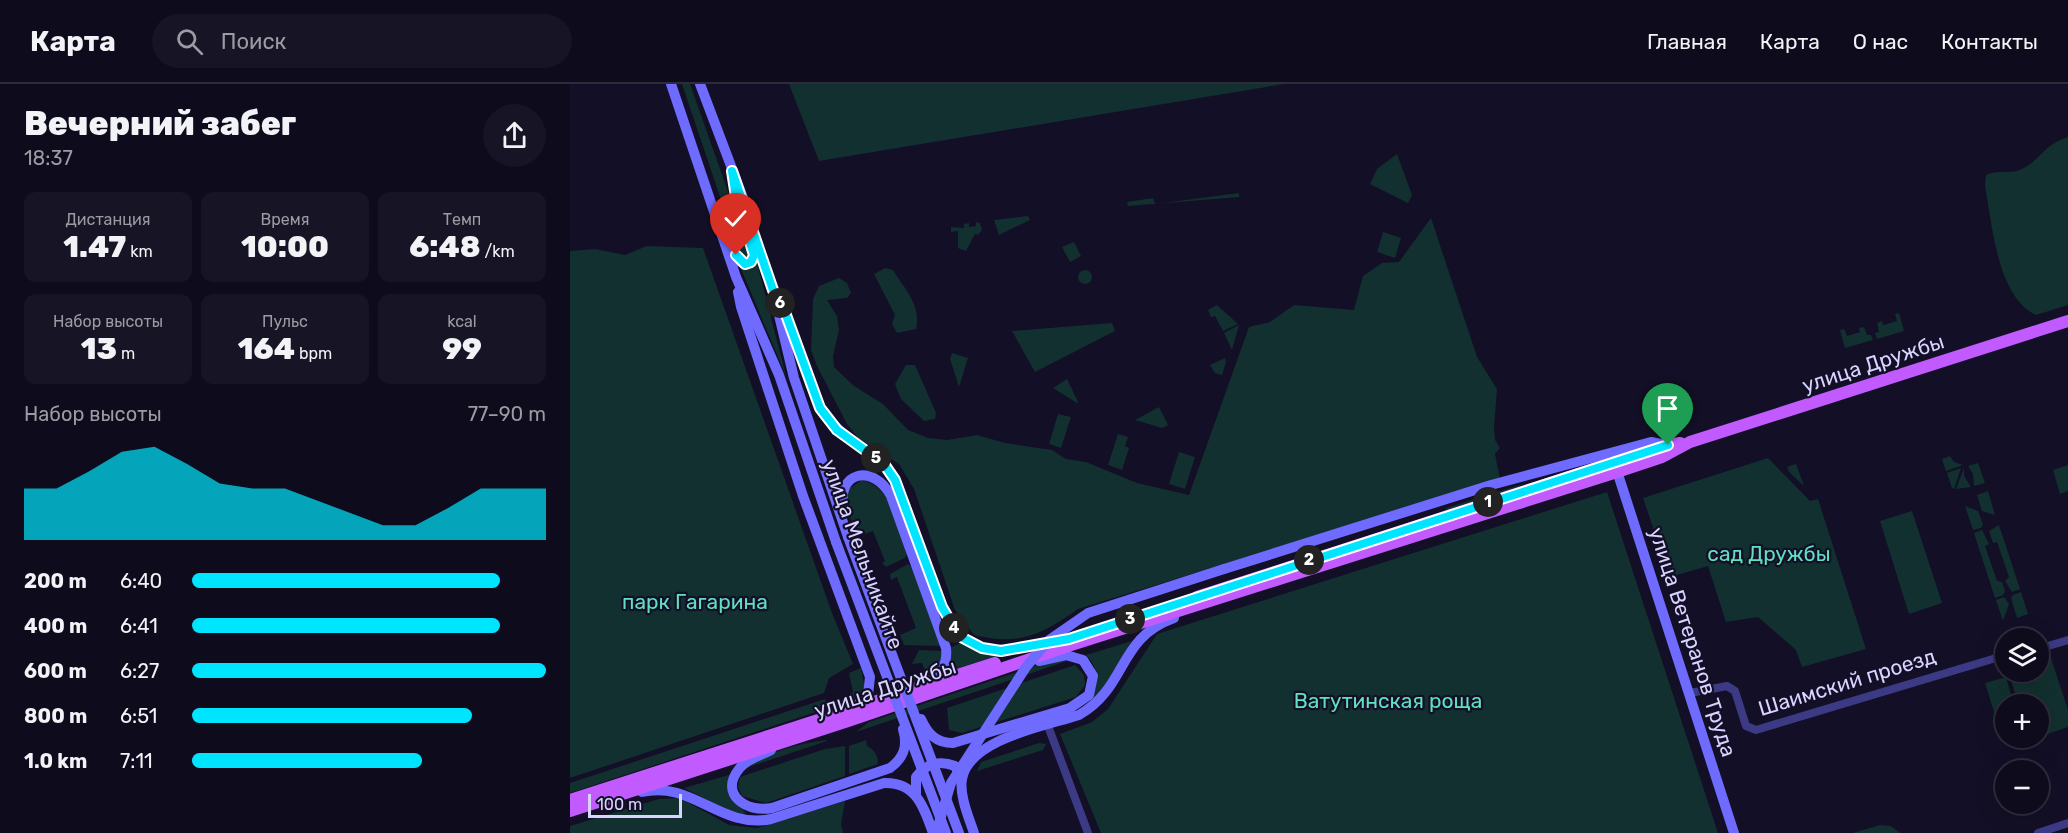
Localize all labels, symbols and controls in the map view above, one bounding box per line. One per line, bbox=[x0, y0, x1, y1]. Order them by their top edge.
search box bbox=[152, 14, 572, 68]
text: Карта bbox=[30, 25, 116, 58]
icon: search bbox=[173, 25, 206, 58]
text: Поиск bbox=[221, 28, 286, 55]
text: Главная bbox=[1647, 29, 1727, 54]
text: Карта bbox=[1760, 29, 1820, 54]
text: О нас bbox=[1853, 29, 1908, 54]
text: Контакты bbox=[1941, 29, 2038, 54]
text: Вечерний забег bbox=[24, 104, 296, 143]
button: share bbox=[483, 104, 546, 167]
text: 18:37 bbox=[24, 146, 73, 170]
pin bbox=[710, 193, 761, 255]
icon: check bbox=[719, 202, 752, 235]
text: Дистанция bbox=[65, 210, 151, 229]
text: Время bbox=[261, 210, 309, 229]
text: Темп bbox=[443, 210, 481, 229]
text: 1.47 bbox=[63, 229, 126, 265]
text: 10:00 bbox=[241, 229, 329, 265]
text: 6:48 bbox=[409, 229, 481, 265]
text: km bbox=[126, 242, 153, 261]
text: /km bbox=[481, 242, 515, 261]
pin: 6 bbox=[765, 288, 795, 318]
text: 6 bbox=[775, 293, 785, 312]
text: Набор высоты bbox=[53, 312, 163, 331]
text: Пульс bbox=[262, 312, 308, 331]
text: kcal bbox=[447, 312, 477, 331]
street label: улица Дружбы bbox=[1799, 328, 1947, 398]
text: 13 bbox=[81, 331, 117, 367]
text: 164 bbox=[238, 331, 295, 367]
text: 99 bbox=[442, 331, 482, 367]
text: m bbox=[117, 344, 135, 363]
text: bpm bbox=[295, 344, 332, 363]
pin bbox=[1642, 383, 1693, 445]
icon: arrive bbox=[1651, 392, 1684, 425]
text: Набор высоты bbox=[24, 402, 162, 426]
text: 77–90 m bbox=[468, 402, 546, 426]
pin: 5 bbox=[861, 443, 891, 473]
text: 5 bbox=[871, 448, 881, 467]
street label: улица Мельникайте bbox=[817, 456, 909, 652]
pin: 1 bbox=[1473, 487, 1503, 517]
text: 1 bbox=[1484, 492, 1492, 511]
street label: улица Ветеранов Труда bbox=[1644, 524, 1742, 760]
park label: сад Дружбы bbox=[1707, 541, 1831, 566]
pin: 2 bbox=[1294, 545, 1324, 575]
text: 2 bbox=[1304, 550, 1314, 569]
text: 200 m bbox=[24, 569, 87, 593]
text: 6:40 bbox=[120, 569, 162, 593]
park label: парк Гагарина bbox=[622, 589, 768, 614]
pin: 3 bbox=[1115, 604, 1145, 634]
text: 3 bbox=[1125, 609, 1135, 628]
pin: 4 bbox=[939, 613, 969, 643]
text: 400 m bbox=[24, 614, 87, 638]
text: 6:41 bbox=[120, 614, 158, 638]
text: 4 bbox=[949, 618, 959, 637]
map controls bbox=[1995, 628, 2049, 814]
button: layers bbox=[1995, 628, 2049, 682]
street label: Шаимский проезд bbox=[1755, 643, 1939, 721]
street label: улица Дружбы bbox=[811, 653, 959, 723]
text: 600 m bbox=[24, 659, 87, 683]
text: 6:27 bbox=[120, 659, 159, 683]
park label: Ватутинская роща bbox=[1294, 688, 1482, 713]
button: + bbox=[1995, 694, 2049, 748]
text: 800 m bbox=[24, 704, 87, 728]
text: 6:51 bbox=[120, 704, 157, 728]
text: 1.0 km bbox=[24, 749, 87, 773]
text: 7:11 bbox=[120, 749, 153, 773]
button: − bbox=[1995, 760, 2049, 814]
scale bar bbox=[588, 791, 682, 818]
text: 100 m bbox=[597, 795, 642, 814]

